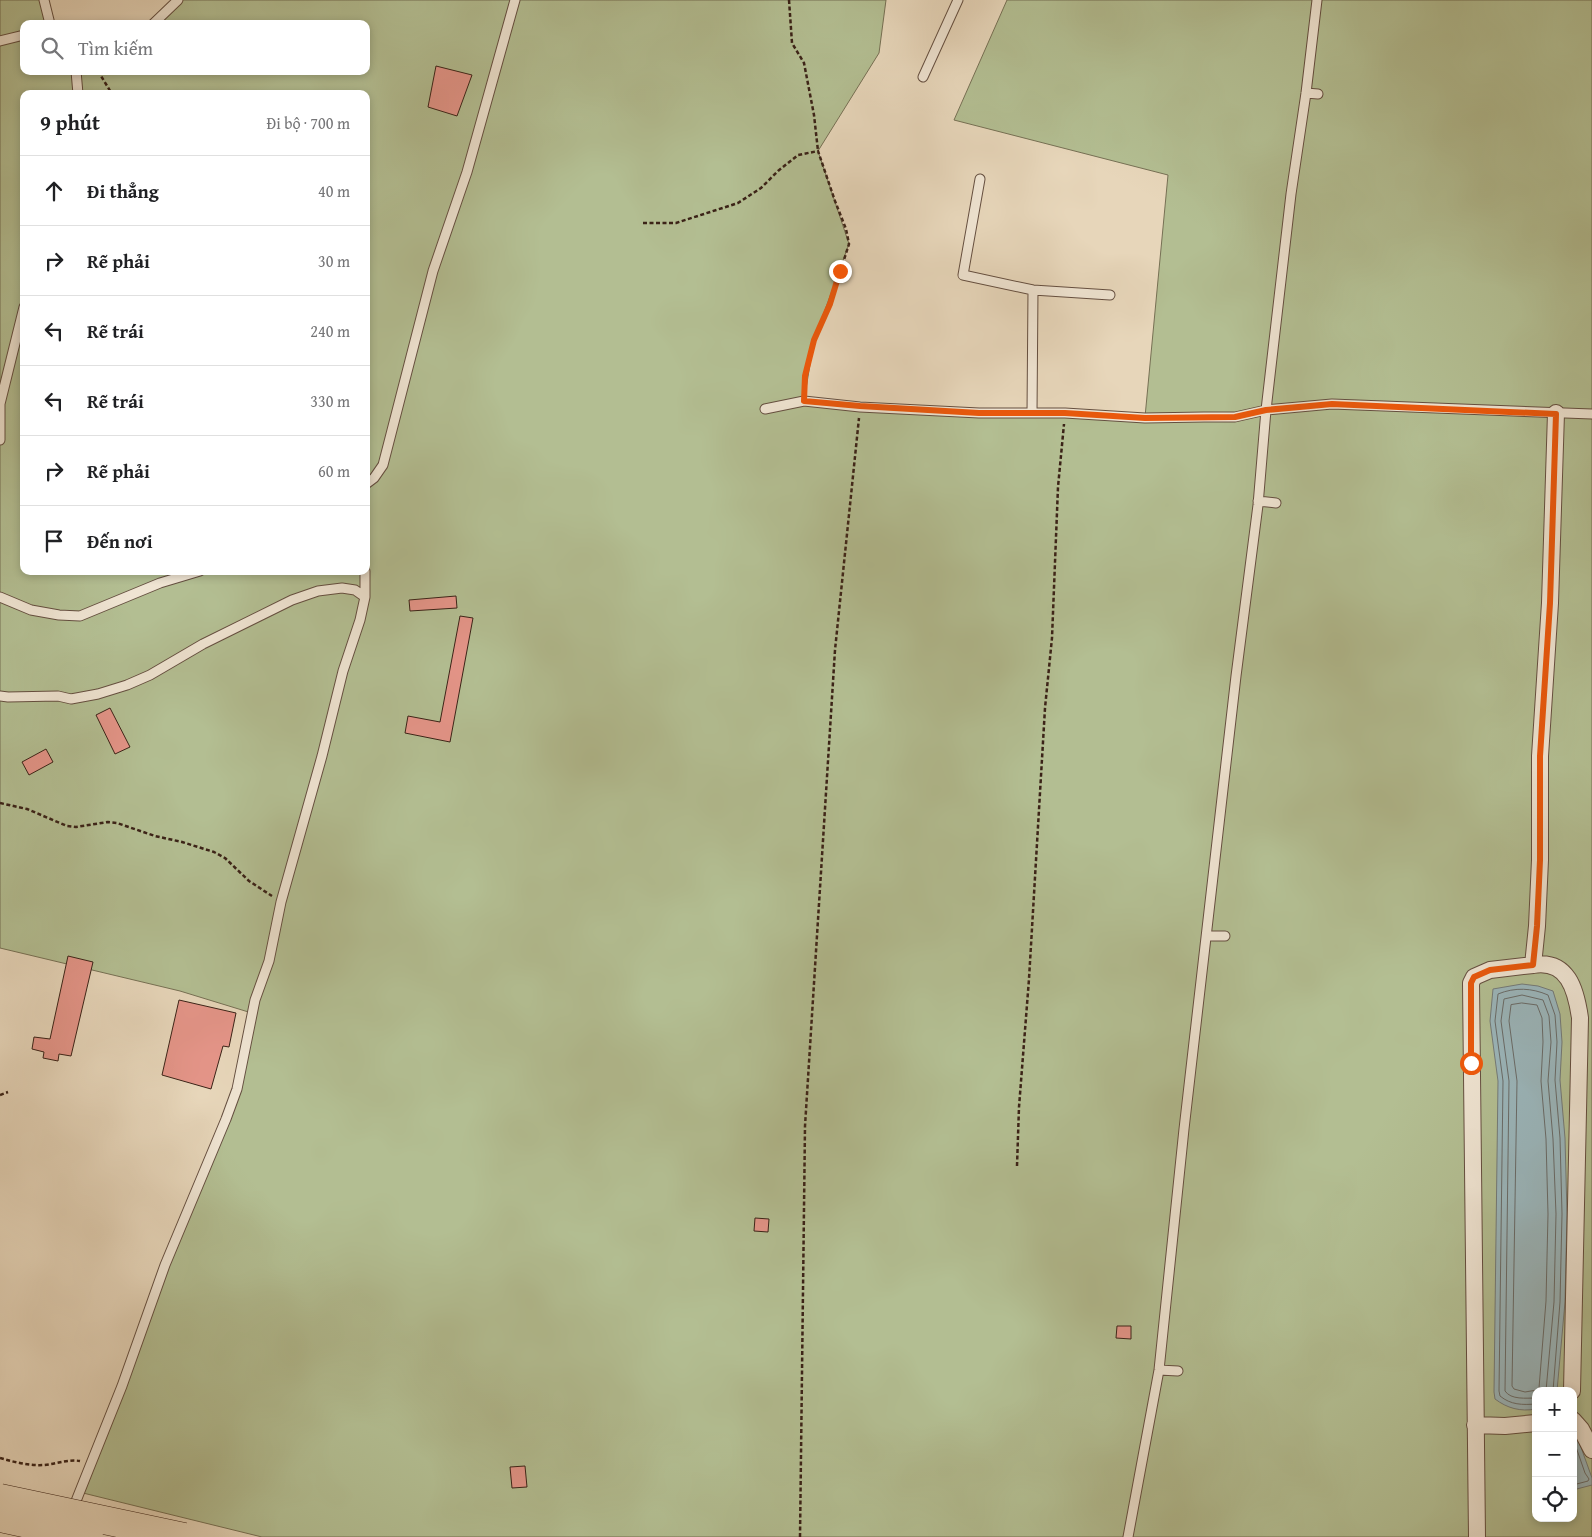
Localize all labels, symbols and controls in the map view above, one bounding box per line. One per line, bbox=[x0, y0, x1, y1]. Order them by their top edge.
search box bbox=[20, 20, 370, 75]
icon: search bbox=[38, 34, 66, 62]
text: Tìm kiếm bbox=[78, 34, 153, 62]
text: 9 phút bbox=[40, 107, 100, 138]
text: Đi bộ · 700 m bbox=[266, 111, 350, 135]
icon: ahead bbox=[40, 177, 68, 205]
text: Đi thẳng bbox=[87, 177, 159, 205]
text: 40 m bbox=[318, 179, 350, 203]
icon: right bbox=[40, 247, 68, 275]
text: Rẽ phải bbox=[87, 247, 150, 275]
text: 30 m bbox=[318, 249, 350, 273]
route end bbox=[829, 260, 852, 283]
icon: left bbox=[40, 317, 68, 345]
text: Rẽ trái bbox=[87, 317, 144, 345]
text: 240 m bbox=[310, 319, 350, 343]
icon: left bbox=[40, 387, 68, 415]
text: Rẽ trái bbox=[87, 387, 144, 415]
text: 330 m bbox=[310, 389, 350, 413]
icon: right bbox=[40, 457, 68, 485]
text: Rẽ phải bbox=[87, 457, 150, 485]
text: 60 m bbox=[318, 459, 350, 483]
icon: arrive bbox=[40, 527, 68, 555]
text: Đến nơi bbox=[87, 527, 153, 555]
route start bbox=[1460, 1052, 1483, 1075]
map controls bbox=[1532, 1387, 1577, 1522]
button: + bbox=[1532, 1387, 1577, 1432]
button: − bbox=[1532, 1432, 1577, 1477]
button: locate bbox=[1532, 1477, 1577, 1522]

